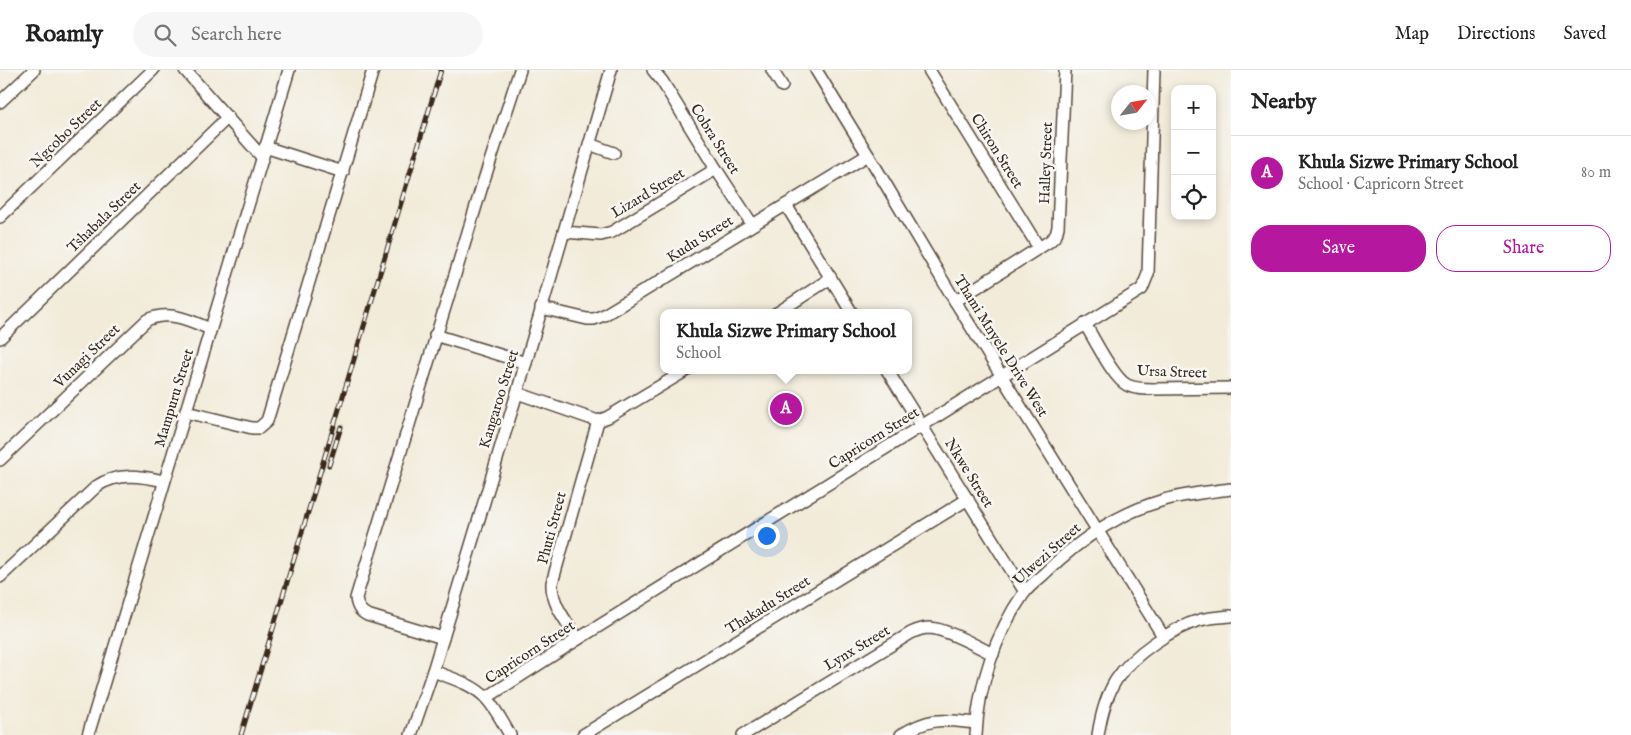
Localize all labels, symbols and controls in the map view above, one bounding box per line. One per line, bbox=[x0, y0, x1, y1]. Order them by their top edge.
search box bbox=[133, 12, 483, 57]
text: Roamly bbox=[25, 19, 103, 50]
icon: search bbox=[151, 21, 179, 49]
text: Search here bbox=[191, 23, 282, 47]
text: Map bbox=[1395, 23, 1429, 46]
text: Directions bbox=[1457, 23, 1535, 46]
text: Saved bbox=[1563, 23, 1606, 46]
north arrow bbox=[1111, 85, 1156, 130]
map controls bbox=[1171, 85, 1216, 220]
button: + bbox=[1171, 85, 1216, 130]
text: Nearby bbox=[1251, 89, 1316, 116]
street label: Ngcobo Street bbox=[26, 94, 106, 172]
street label: Cobra Street bbox=[686, 100, 744, 178]
street label: Chiron Street bbox=[966, 110, 1028, 192]
street label: Halley Street bbox=[1035, 122, 1057, 204]
button: − bbox=[1171, 130, 1216, 175]
text: Khula Sizwe Primary School bbox=[1298, 151, 1518, 175]
text: A bbox=[1262, 163, 1272, 183]
text: 80 m bbox=[1581, 163, 1611, 183]
street label: Lizard Street bbox=[608, 164, 688, 222]
button: locate bbox=[1171, 175, 1216, 220]
text: School · Capricorn Street bbox=[1298, 175, 1464, 195]
street label: Tshabala Street bbox=[63, 177, 145, 257]
street label: Kudu Street bbox=[663, 211, 737, 267]
button: Save bbox=[1251, 225, 1426, 272]
button: Share bbox=[1436, 225, 1611, 272]
street label: Thami Mnyele Drive West bbox=[950, 272, 1052, 420]
popup bbox=[660, 309, 912, 374]
street label: Vunagi Street bbox=[49, 320, 124, 393]
text: Khula Sizwe Primary School bbox=[676, 320, 896, 344]
text: School bbox=[676, 344, 721, 364]
street label: Mampuru Street bbox=[150, 347, 198, 449]
street label: Kangaroo Street bbox=[475, 347, 523, 451]
street label: Ursa Street bbox=[1137, 361, 1207, 383]
pin: A bbox=[770, 390, 802, 428]
street label: Capricorn Street bbox=[825, 403, 923, 473]
street label: Nkwe Street bbox=[940, 435, 998, 511]
street label: Phuti Street bbox=[533, 490, 571, 566]
street label: Ulwezi Street bbox=[1009, 519, 1085, 589]
your location bbox=[754, 523, 780, 549]
street label: Thakadu Street bbox=[722, 571, 814, 639]
street label: Capricorn Street bbox=[482, 616, 578, 688]
street label: Lynx Street bbox=[821, 621, 893, 675]

